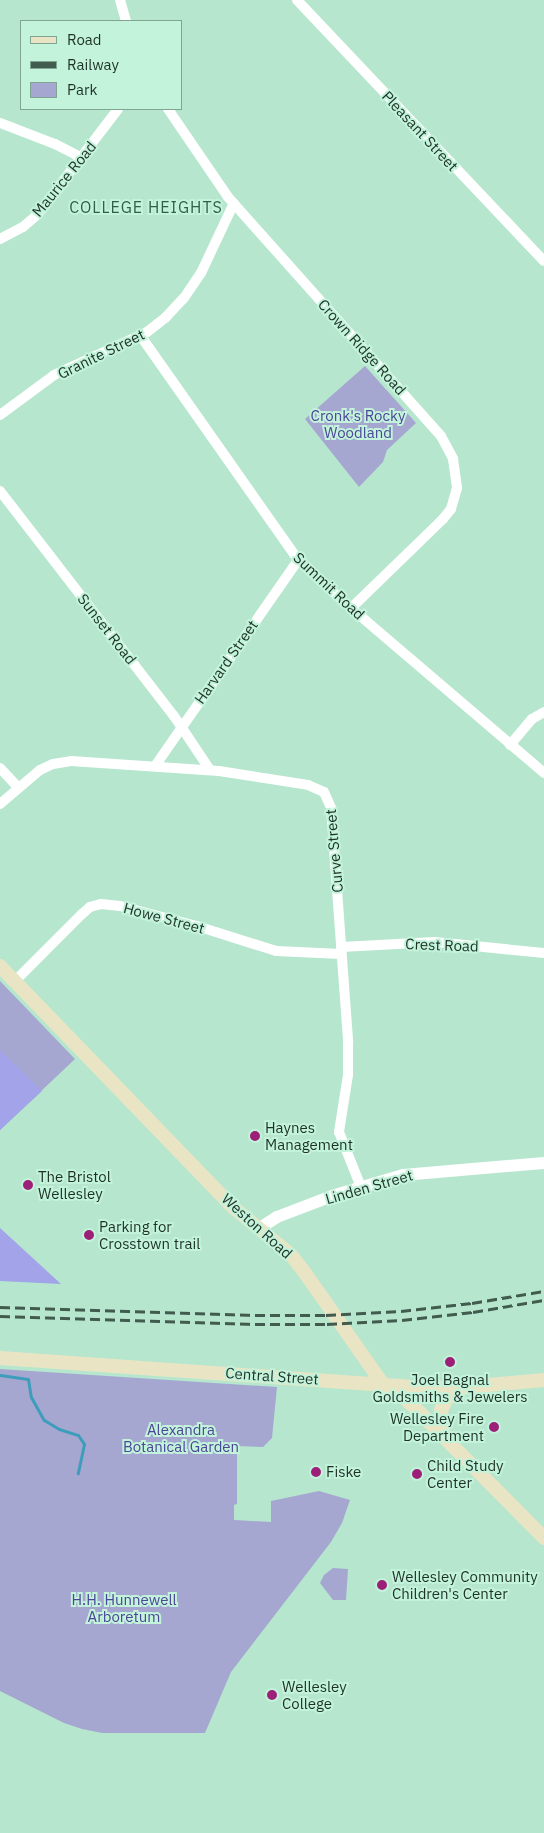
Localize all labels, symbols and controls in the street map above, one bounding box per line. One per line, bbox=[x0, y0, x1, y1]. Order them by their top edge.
legend bbox=[20, 20, 182, 110]
text: Road bbox=[67, 30, 102, 49]
text: Railway bbox=[67, 55, 119, 74]
text: Park bbox=[67, 80, 97, 99]
street label: Pleasant Street bbox=[378, 87, 462, 175]
street label: Maurice Road bbox=[28, 138, 100, 220]
district label: COLLEGE HEIGHTS bbox=[67, 197, 225, 217]
street label: Crown Ridge Road bbox=[314, 295, 410, 399]
street label: Granite Street bbox=[55, 325, 147, 383]
park label: Cronk's Rocky Woodland bbox=[311, 406, 405, 441]
street label: Summit Road bbox=[290, 549, 368, 623]
street label: Sunset Road bbox=[74, 590, 140, 668]
street label: Harvard Street bbox=[190, 617, 262, 707]
street label: Curve Street bbox=[321, 809, 347, 893]
street label: Howe Street bbox=[121, 899, 207, 937]
street label: Crest Road bbox=[405, 935, 479, 955]
place label: Haynes Management bbox=[265, 1118, 353, 1153]
marker: Haynes Management bbox=[249, 1130, 261, 1142]
street label: Linden Street bbox=[323, 1166, 415, 1208]
place label: The Bristol Wellesley bbox=[38, 1167, 111, 1202]
marker: The Bristol Wellesley bbox=[22, 1179, 34, 1191]
street label: Weston Road bbox=[218, 1190, 296, 1262]
place label: Parking for Crosstown trail bbox=[99, 1217, 200, 1252]
marker: Parking for Crosstown trail bbox=[83, 1229, 95, 1241]
marker: Joel Bagnal Goldsmiths & Jewelers bbox=[444, 1356, 456, 1368]
street label: Central Street bbox=[225, 1364, 319, 1388]
place label: Joel Bagnal Goldsmiths & Jewelers bbox=[373, 1370, 527, 1405]
place label: Wellesley Fire Department bbox=[390, 1409, 484, 1444]
park label: Alexandra Botanical Garden bbox=[123, 1420, 239, 1455]
marker: Wellesley Fire Department bbox=[488, 1421, 500, 1433]
place label: Child Study Center bbox=[427, 1456, 504, 1491]
place label: Fiske bbox=[326, 1463, 361, 1481]
marker: Fiske bbox=[310, 1466, 322, 1478]
marker: Child Study Center bbox=[411, 1468, 423, 1480]
place label: Wellesley Community Children's Center bbox=[392, 1567, 538, 1602]
marker: Wellesley Community Children's Center bbox=[376, 1579, 388, 1591]
park label: H.H. Hunnewell Arboretum bbox=[72, 1590, 176, 1625]
place label: Wellesley College bbox=[282, 1677, 347, 1712]
marker: Wellesley College bbox=[266, 1689, 278, 1701]

